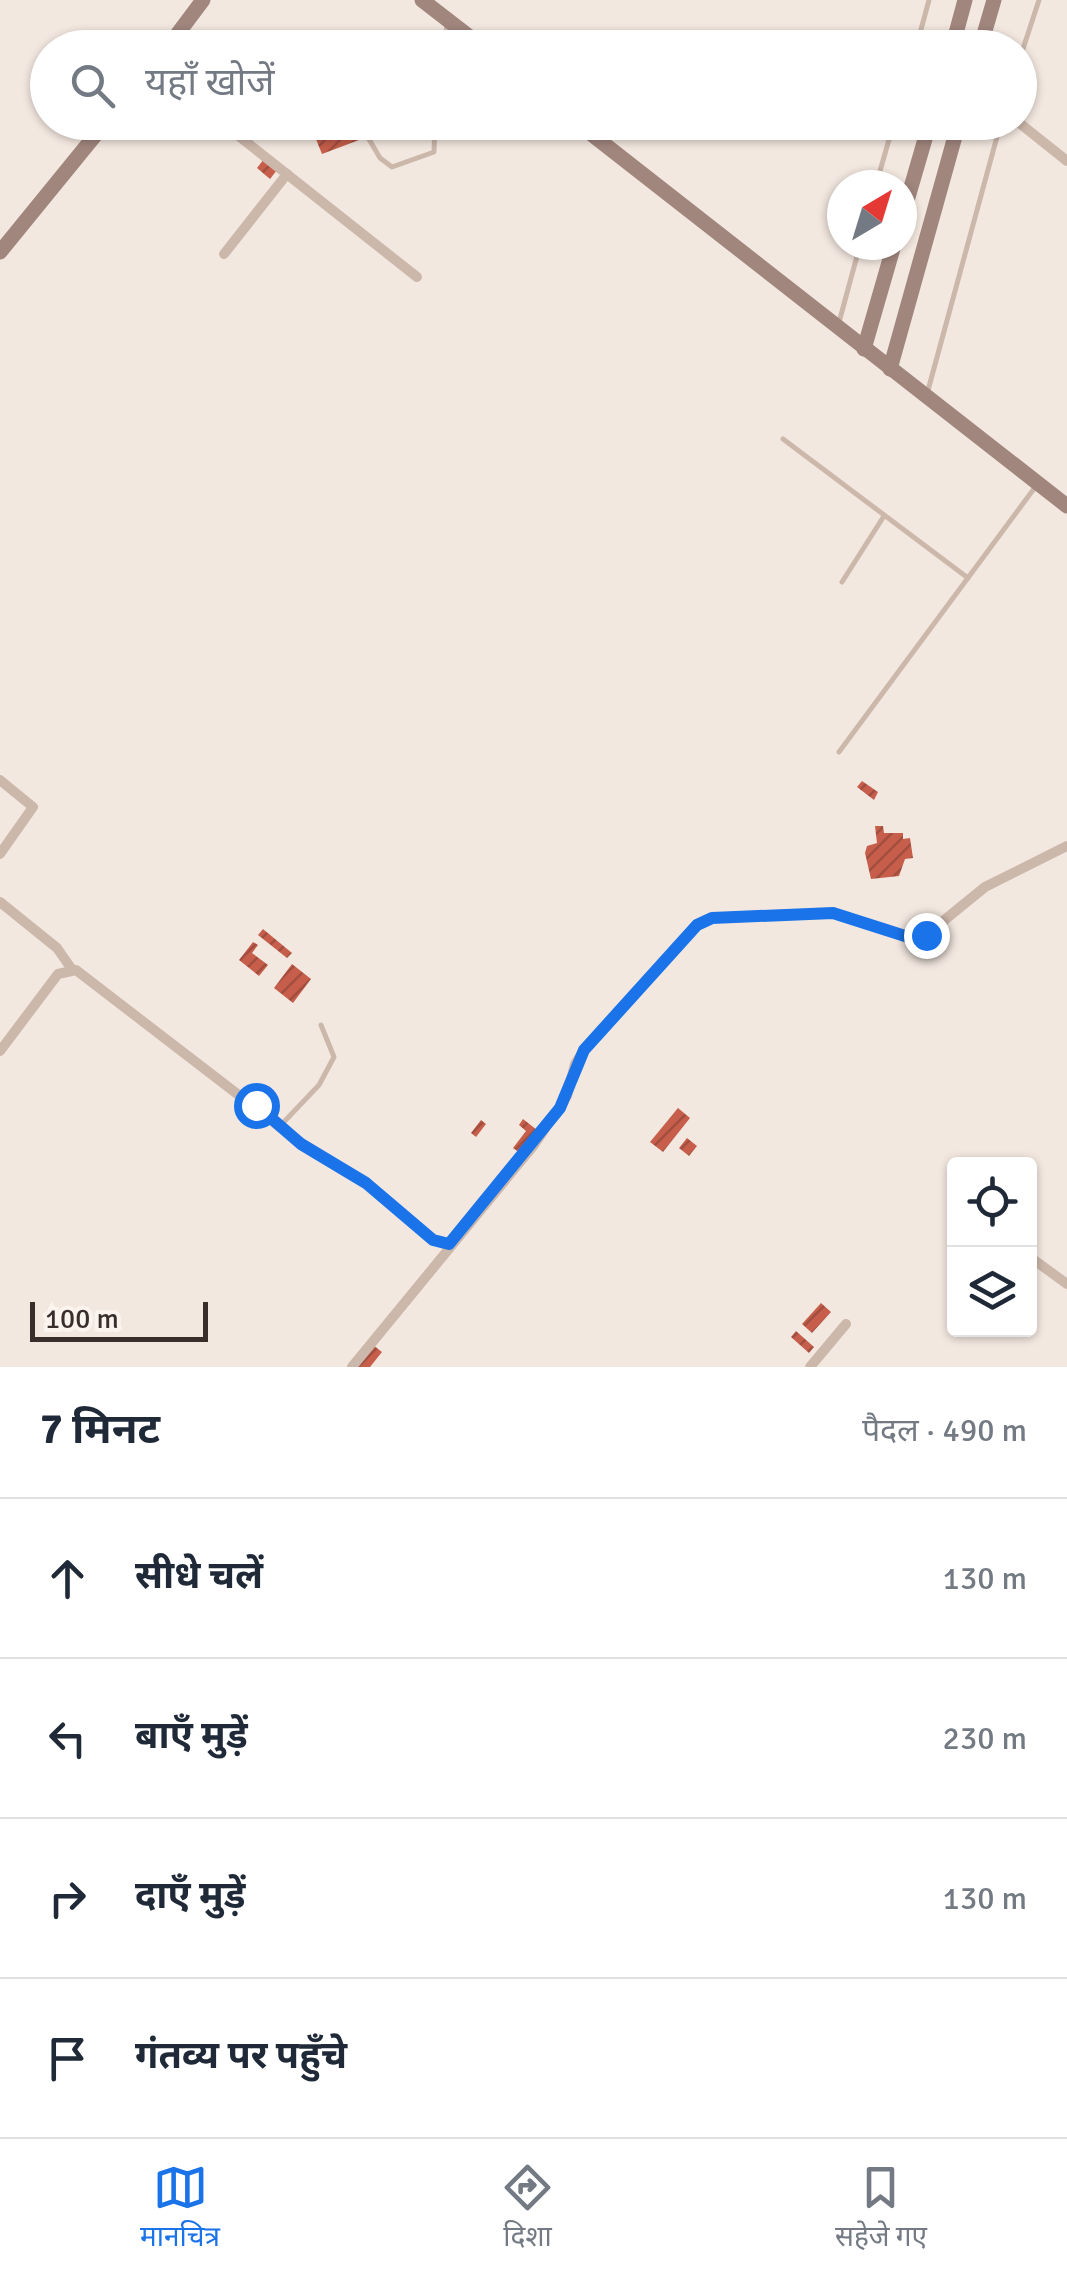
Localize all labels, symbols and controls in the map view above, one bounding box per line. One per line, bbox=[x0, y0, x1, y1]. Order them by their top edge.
search box bbox=[30, 30, 1037, 140]
icon: search bbox=[65, 58, 120, 113]
text: यहाँ खोजें bbox=[145, 59, 275, 106]
north arrow bbox=[827, 170, 917, 260]
route end bbox=[904, 913, 950, 959]
route start bbox=[234, 1083, 280, 1129]
map controls bbox=[947, 1157, 1037, 1337]
button: locate bbox=[947, 1157, 1037, 1247]
button: layers bbox=[947, 1247, 1037, 1337]
scale bar bbox=[30, 1297, 208, 1342]
text: 100 m bbox=[45, 1302, 119, 1336]
text: 7 मिनट bbox=[40, 1404, 160, 1455]
text: पैदल · 490 m bbox=[862, 1411, 1027, 1450]
icon: ahead bbox=[40, 1551, 95, 1606]
text: सीधे चलें bbox=[135, 1552, 263, 1599]
text: 130 m bbox=[943, 1559, 1027, 1598]
icon: left bbox=[40, 1711, 95, 1766]
text: बाएँ मुड़ें bbox=[135, 1712, 248, 1759]
text: 230 m bbox=[943, 1719, 1027, 1758]
icon: right bbox=[40, 1871, 95, 1926]
text: दाएँ मुड़ें bbox=[135, 1872, 245, 1919]
text: 130 m bbox=[943, 1879, 1027, 1918]
icon: arrive bbox=[40, 2031, 95, 2086]
text: गंतव्य पर पहुँचे bbox=[135, 2032, 347, 2079]
tab: मानचित्र bbox=[140, 2160, 220, 2257]
tab: दिशा bbox=[500, 2160, 555, 2257]
tab: सहेजे गए bbox=[835, 2160, 927, 2257]

